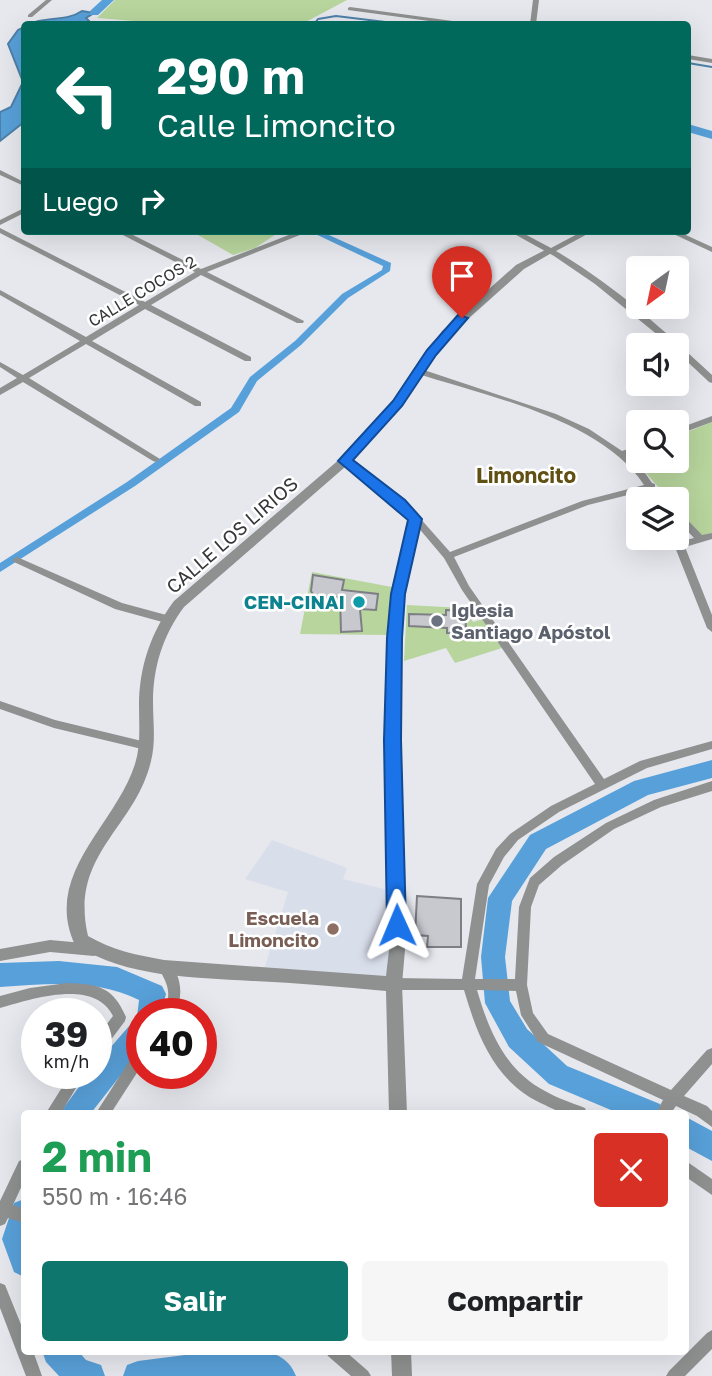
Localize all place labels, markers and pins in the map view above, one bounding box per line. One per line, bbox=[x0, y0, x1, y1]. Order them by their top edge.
pin bbox=[432, 246, 492, 318]
place label: CEN-CINAI bbox=[244, 590, 345, 613]
marker: CEN-CINAI bbox=[351, 594, 367, 610]
place label: Iglesia Santiago Apóstol bbox=[451, 598, 610, 643]
marker: Iglesia Santiago Apóstol bbox=[429, 613, 445, 629]
place label: Escuela Limoncito bbox=[228, 906, 319, 951]
marker: Escuela Limoncito bbox=[325, 921, 341, 937]

